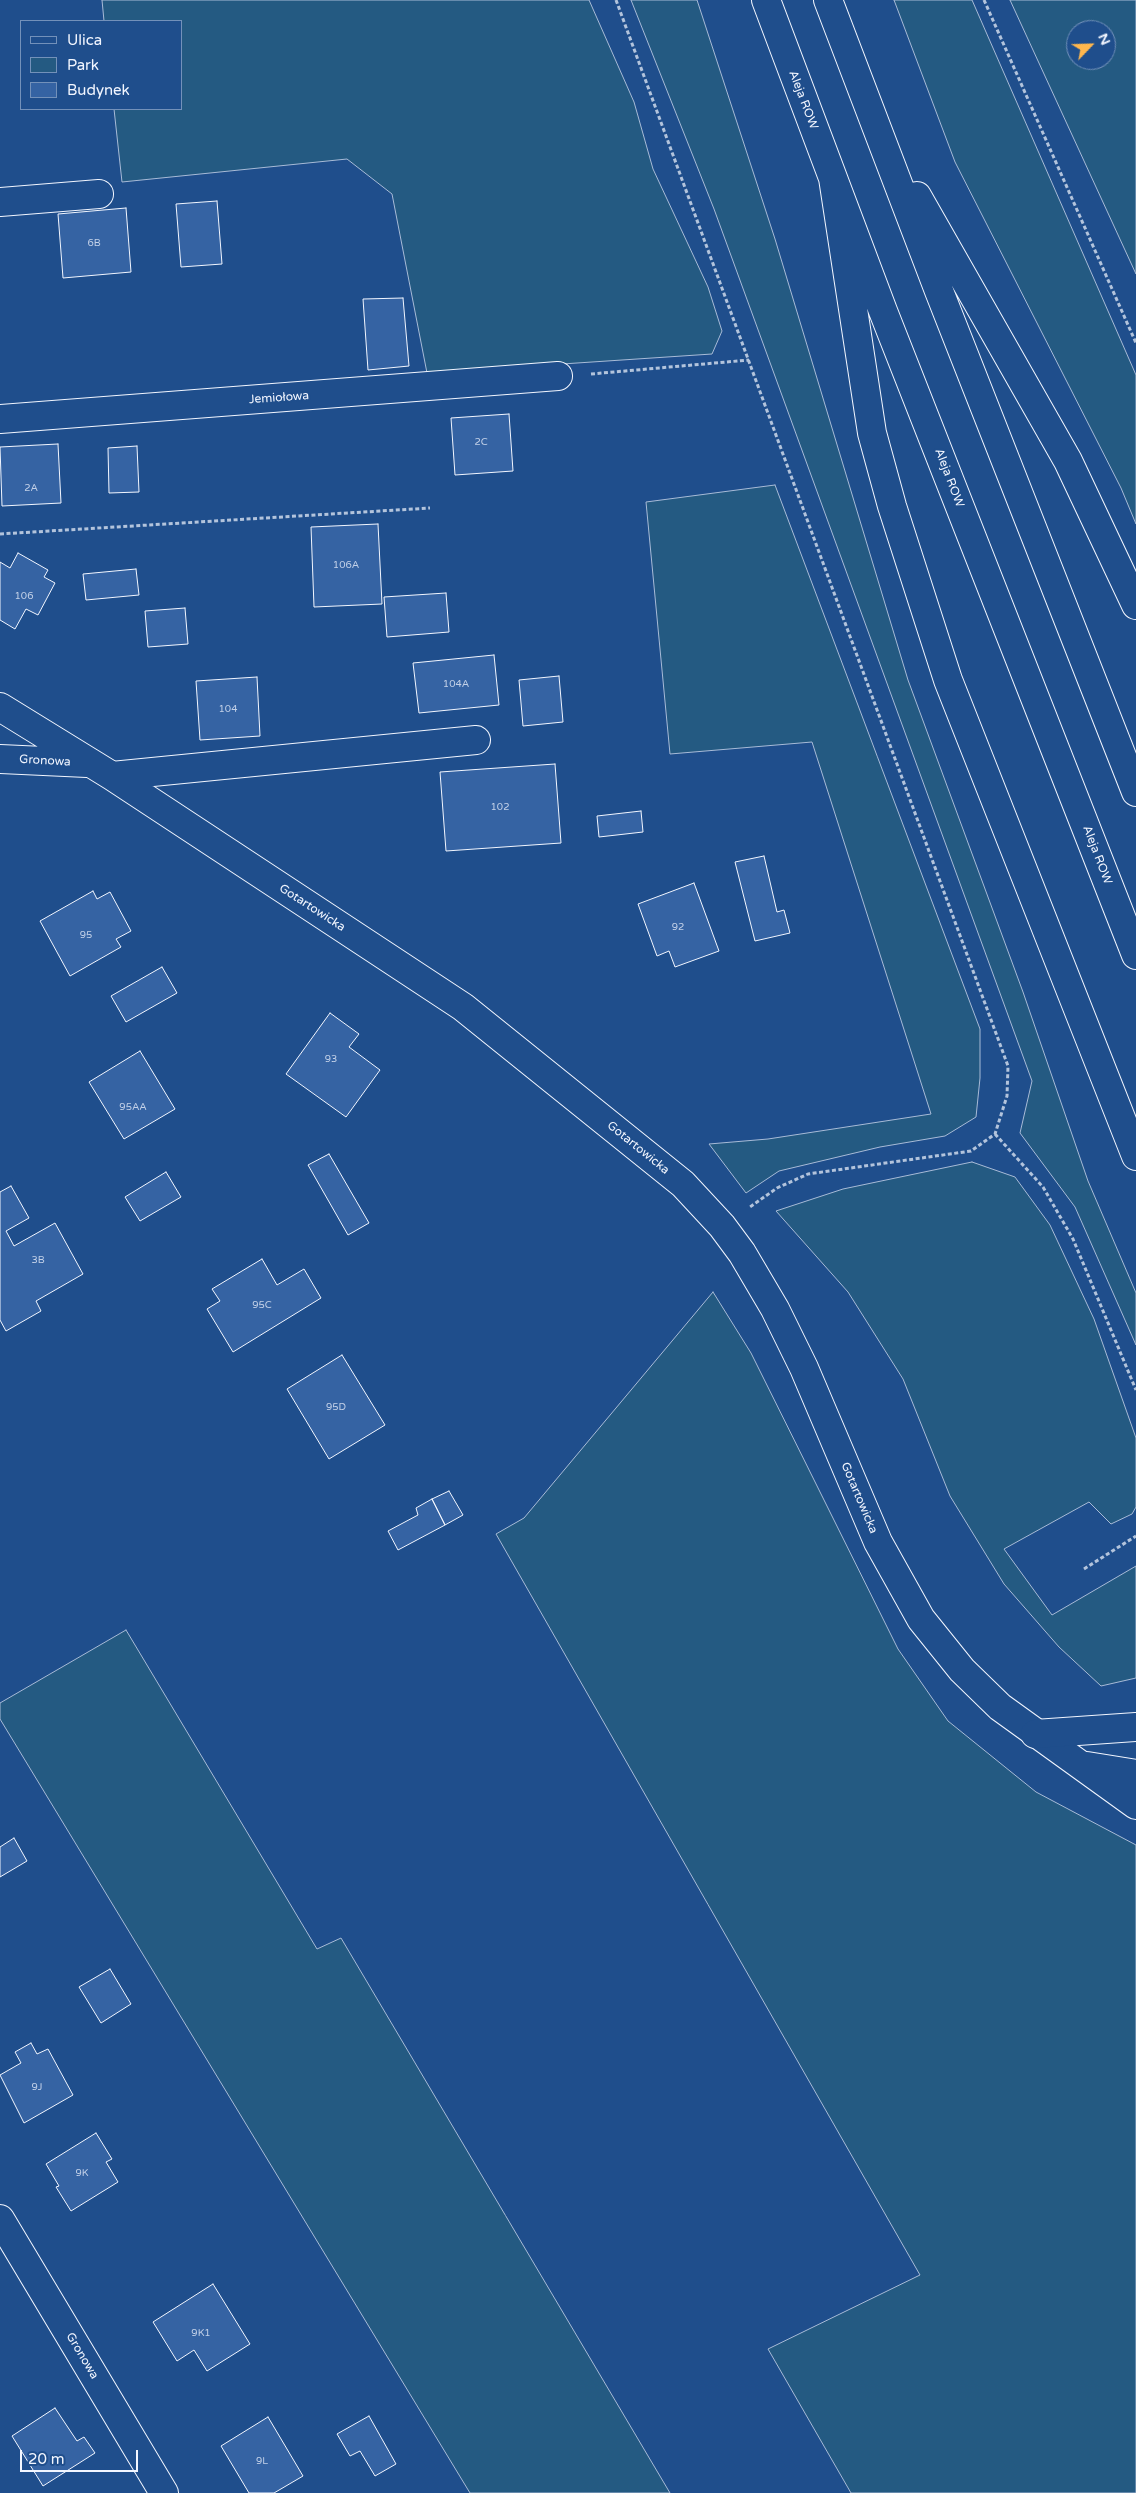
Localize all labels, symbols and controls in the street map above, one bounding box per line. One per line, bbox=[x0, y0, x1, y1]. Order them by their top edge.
legend bbox=[20, 20, 182, 110]
north arrow bbox=[1066, 20, 1116, 70]
text: Ulica bbox=[67, 31, 102, 49]
text: N bbox=[1094, 31, 1114, 48]
text: Park bbox=[67, 56, 99, 74]
street label: Aleja ROW bbox=[785, 68, 821, 132]
text: Budynek bbox=[67, 81, 130, 99]
house number: 6B bbox=[87, 237, 101, 249]
street label: Jemiołowa bbox=[248, 389, 310, 407]
house number: 2C bbox=[474, 436, 488, 448]
street label: Aleja ROW bbox=[931, 446, 967, 510]
house number: 2A bbox=[24, 482, 38, 494]
house number: 106A bbox=[333, 559, 359, 571]
house number: 106 bbox=[15, 590, 33, 602]
house number: 104A bbox=[443, 678, 469, 690]
house number: 104 bbox=[219, 703, 237, 715]
street label: Gronowa bbox=[19, 752, 71, 770]
house number: 102 bbox=[491, 801, 509, 813]
street label: Aleja ROW bbox=[1079, 823, 1115, 887]
street label: Gotartowicka bbox=[276, 881, 348, 935]
house number: 92 bbox=[672, 921, 684, 933]
house number: 95 bbox=[80, 929, 92, 941]
house number: 93 bbox=[325, 1053, 337, 1065]
house number: 95AA bbox=[119, 1101, 147, 1113]
street label: Gotartowicka bbox=[604, 1118, 672, 1178]
house number: 3B bbox=[31, 1254, 45, 1266]
house number: 95C bbox=[252, 1299, 272, 1311]
house number: 95D bbox=[326, 1401, 346, 1413]
street label: Gotartowicka bbox=[838, 1460, 880, 1536]
house number: 9J bbox=[32, 2081, 42, 2093]
house number: 9K bbox=[76, 2167, 88, 2179]
house number: 9K1 bbox=[191, 2327, 211, 2339]
street label: Gronowa bbox=[63, 2330, 101, 2382]
scale bar bbox=[22, 2440, 140, 2472]
text: 20 m bbox=[28, 2450, 65, 2468]
house number: 9L bbox=[256, 2455, 268, 2467]

